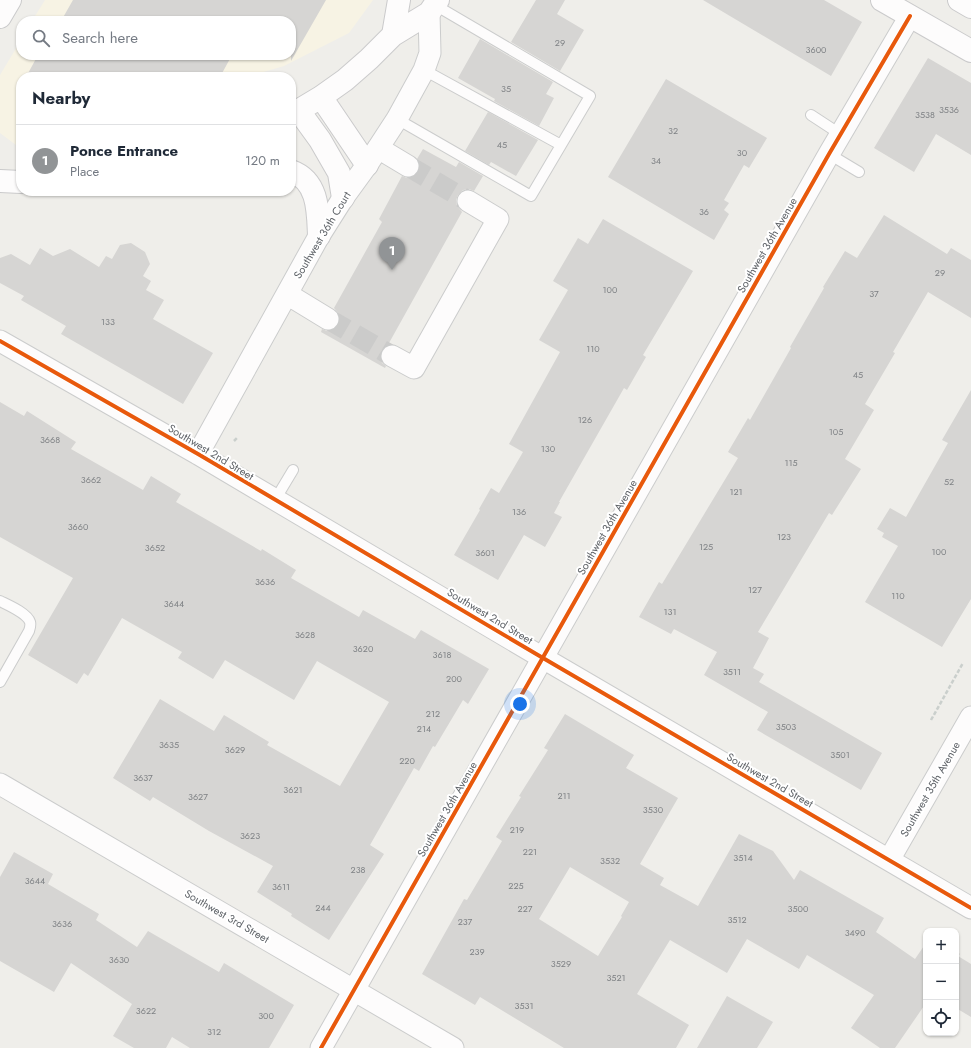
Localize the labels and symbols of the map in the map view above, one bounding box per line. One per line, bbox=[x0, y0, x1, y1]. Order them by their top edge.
house number: 29 bbox=[555, 36, 565, 49]
house number: 3600 bbox=[806, 43, 827, 56]
house number: 35 bbox=[501, 82, 511, 95]
house number: 3536 bbox=[939, 103, 959, 116]
house number: 3538 bbox=[915, 108, 935, 121]
house number: 32 bbox=[668, 124, 678, 137]
house number: 45 bbox=[497, 138, 507, 151]
house number: 30 bbox=[737, 146, 748, 159]
house number: 34 bbox=[651, 154, 661, 167]
street label: Southwest 36th Court bbox=[290, 188, 355, 282]
street label: Southwest 36th Avenue bbox=[733, 194, 801, 296]
house number: 36 bbox=[699, 205, 709, 218]
pin: 1 bbox=[379, 237, 405, 270]
house number: 29 bbox=[935, 266, 945, 279]
house number: 100 bbox=[603, 283, 618, 296]
house number: 37 bbox=[869, 287, 879, 300]
house number: 133 bbox=[101, 315, 115, 328]
house number: 110 bbox=[586, 342, 600, 355]
house number: 45 bbox=[853, 368, 863, 381]
house number: 126 bbox=[578, 413, 592, 426]
street label: Southwest 2nd Street bbox=[165, 420, 257, 484]
house number: 105 bbox=[829, 425, 843, 438]
house number: 3668 bbox=[40, 433, 60, 446]
house number: 130 bbox=[541, 442, 556, 455]
house number: 115 bbox=[784, 456, 798, 469]
house number: 3662 bbox=[81, 473, 101, 486]
house number: 52 bbox=[944, 475, 954, 488]
street label: Southwest 36th Avenue bbox=[573, 476, 641, 578]
house number: 121 bbox=[729, 485, 743, 498]
house number: 136 bbox=[512, 505, 526, 518]
house number: 3660 bbox=[68, 520, 89, 533]
house number: 123 bbox=[777, 530, 791, 543]
house number: 125 bbox=[699, 540, 713, 553]
house number: 3652 bbox=[145, 541, 165, 554]
house number: 100 bbox=[932, 545, 947, 558]
house number: 3601 bbox=[475, 546, 495, 559]
house number: 3636 bbox=[255, 575, 275, 588]
house number: 127 bbox=[748, 583, 762, 596]
street label: Southwest 2nd Street bbox=[444, 584, 536, 648]
house number: 110 bbox=[891, 589, 905, 602]
house number: 3644 bbox=[164, 597, 184, 610]
house number: 131 bbox=[663, 605, 677, 618]
house number: 3628 bbox=[295, 628, 315, 641]
house number: 3620 bbox=[353, 642, 374, 655]
house number: 3618 bbox=[432, 648, 452, 661]
house number: 3511 bbox=[723, 665, 741, 678]
house number: 200 bbox=[446, 672, 463, 685]
your location bbox=[510, 694, 530, 714]
house number: 212 bbox=[426, 707, 440, 720]
house number: 3503 bbox=[776, 720, 796, 733]
house number: 214 bbox=[417, 722, 431, 735]
house number: 3635 bbox=[159, 738, 179, 751]
street label: Southwest 35th Avenue bbox=[896, 738, 964, 840]
house number: 3629 bbox=[225, 743, 245, 756]
house number: 3501 bbox=[830, 748, 850, 761]
street label: Southwest 2nd Street bbox=[724, 749, 816, 811]
house number: 220 bbox=[399, 754, 415, 767]
street label: Southwest 36th Avenue bbox=[413, 758, 481, 860]
house number: 3637 bbox=[133, 771, 153, 784]
house number: 3621 bbox=[283, 783, 303, 796]
house number: 211 bbox=[557, 789, 571, 802]
house number: 3627 bbox=[188, 790, 208, 803]
house number: 3530 bbox=[643, 803, 664, 816]
house number: 219 bbox=[510, 823, 524, 836]
house number: 3623 bbox=[240, 829, 260, 842]
house number: 221 bbox=[523, 845, 537, 858]
house number: 3514 bbox=[733, 851, 753, 864]
house number: 3532 bbox=[600, 854, 620, 867]
house number: 238 bbox=[351, 863, 366, 876]
house number: 3644 bbox=[25, 874, 45, 887]
house number: 225 bbox=[508, 879, 524, 892]
house number: 3611 bbox=[272, 880, 290, 893]
street label: Southwest 3rd Street bbox=[182, 885, 272, 947]
house number: 244 bbox=[315, 901, 331, 914]
house number: 227 bbox=[518, 902, 533, 915]
house number: 3500 bbox=[788, 902, 809, 915]
house number: 3512 bbox=[727, 913, 747, 926]
house number: 237 bbox=[458, 915, 473, 928]
house number: 3636 bbox=[52, 917, 72, 930]
house number: 3490 bbox=[845, 926, 866, 939]
house number: 239 bbox=[469, 945, 485, 958]
house number: 3630 bbox=[109, 953, 130, 966]
house number: 3529 bbox=[551, 957, 571, 970]
house number: 3521 bbox=[606, 971, 626, 984]
house number: 3531 bbox=[515, 999, 533, 1012]
house number: 3622 bbox=[136, 1004, 156, 1017]
house number: 300 bbox=[258, 1009, 274, 1022]
house number: 312 bbox=[207, 1025, 221, 1038]

